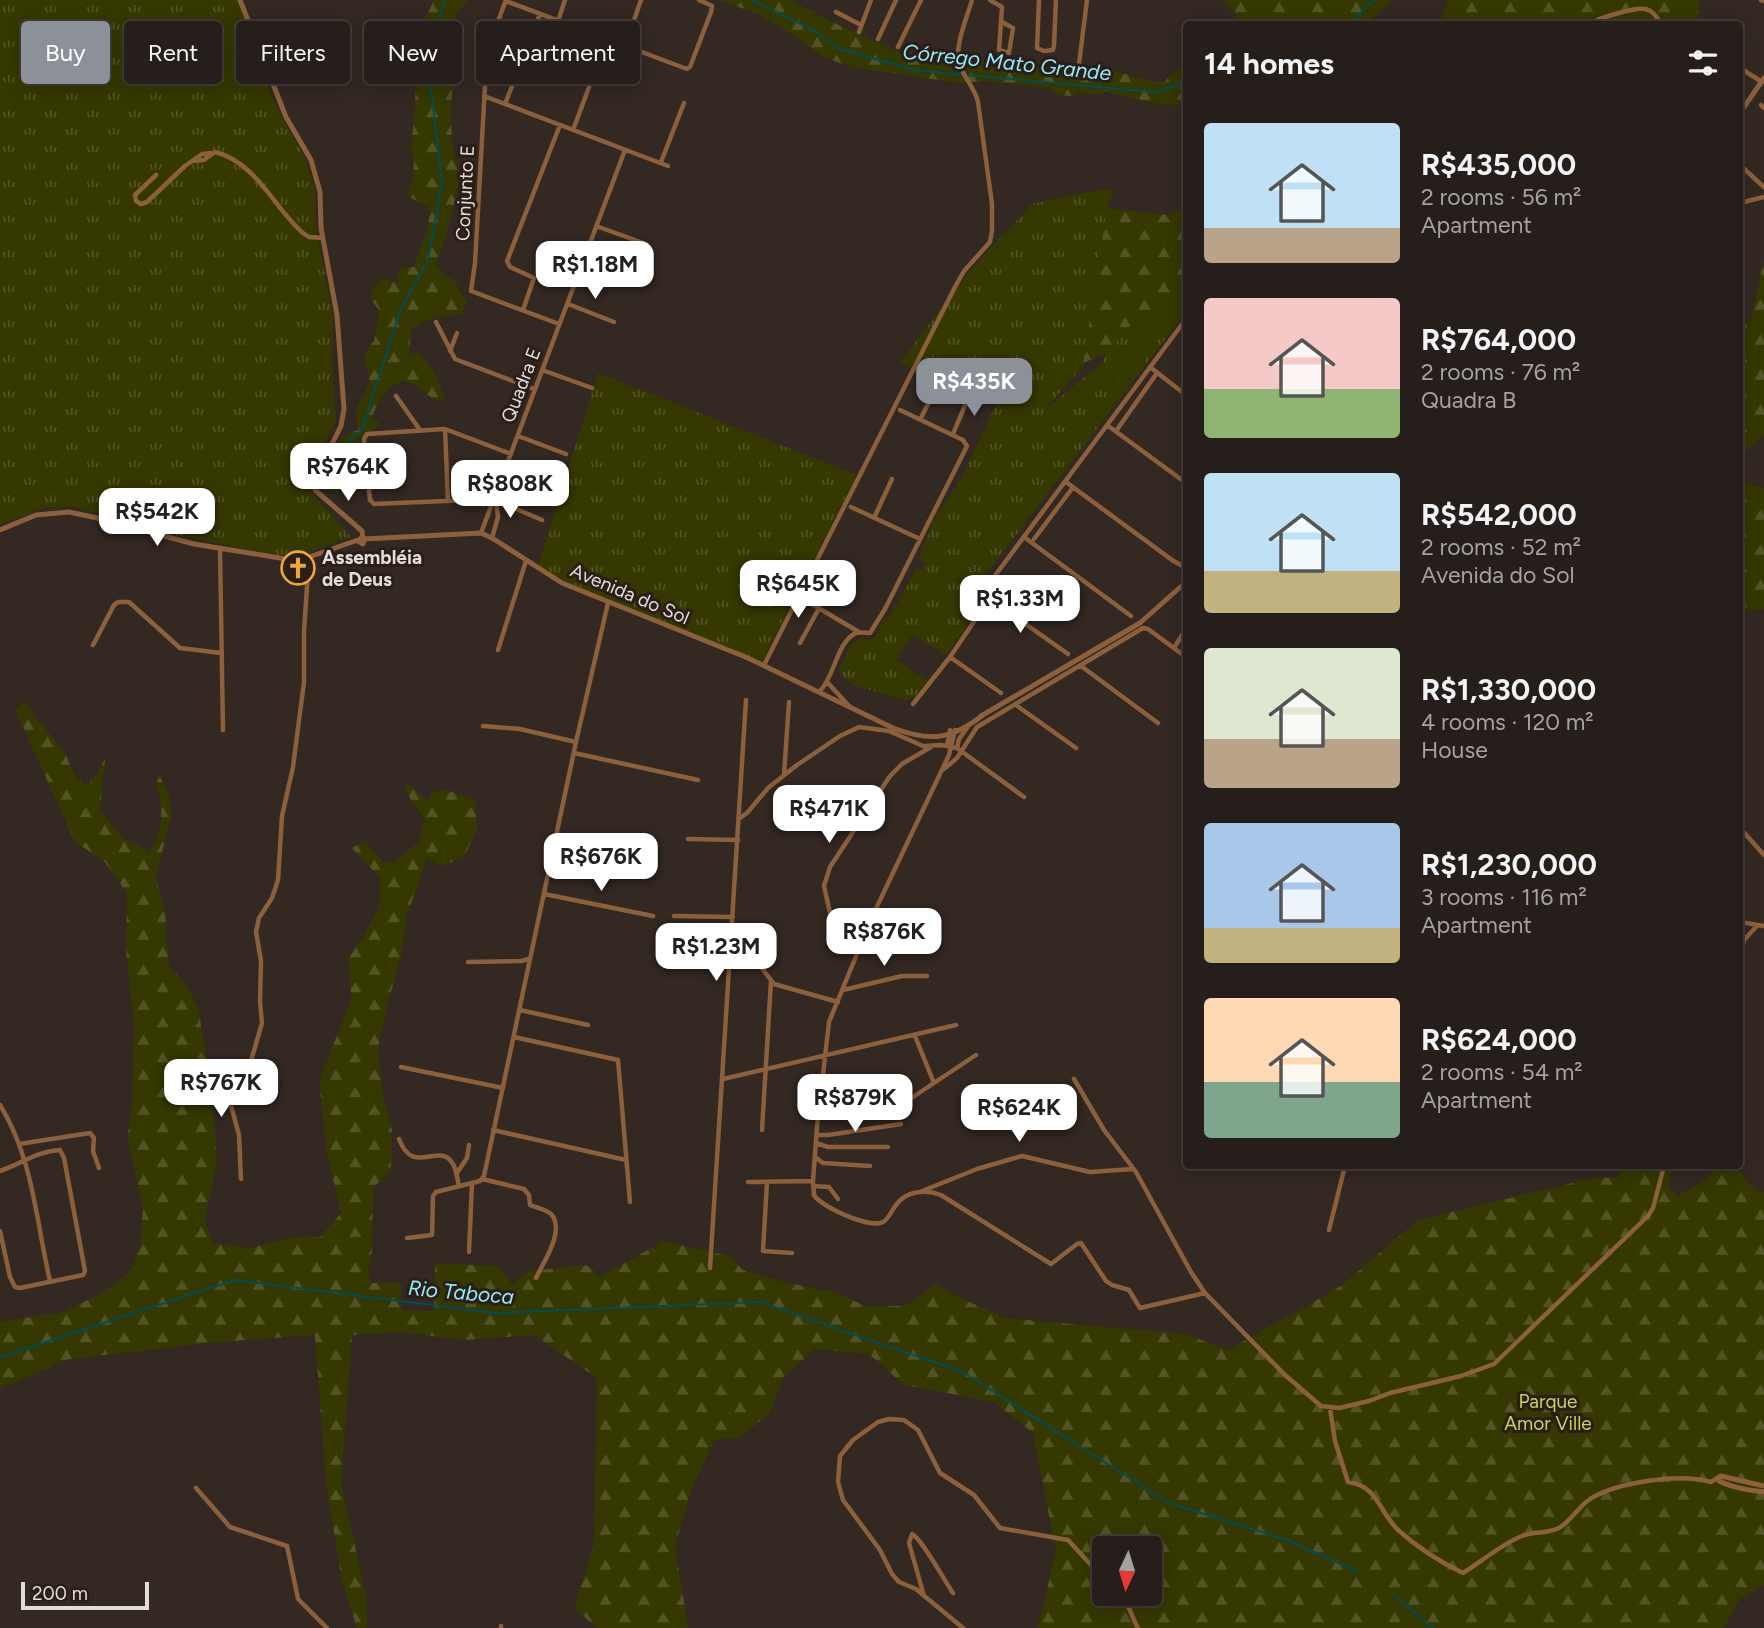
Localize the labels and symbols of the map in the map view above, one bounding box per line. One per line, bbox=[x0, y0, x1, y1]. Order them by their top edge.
water label: Córrego Mato Grande bbox=[902, 39, 1113, 85]
street label: Conjunto E bbox=[451, 145, 479, 241]
pin: R$1.18M bbox=[530, 242, 660, 301]
street label: Quadra E bbox=[496, 344, 546, 426]
pin: R$435K bbox=[917, 358, 1031, 418]
pin: R$764K bbox=[291, 444, 405, 503]
pin: R$808K bbox=[453, 461, 567, 520]
pin: R$542K bbox=[100, 489, 214, 548]
place label: Assembléia de Deus bbox=[322, 546, 422, 591]
church icon: Assembléia de Deus bbox=[279, 549, 317, 587]
street label: Avenida do Sol bbox=[567, 559, 693, 629]
pin: R$645K bbox=[741, 560, 855, 620]
pin: R$1.33M bbox=[955, 576, 1085, 635]
pin: R$471K bbox=[772, 786, 886, 845]
pin: R$676K bbox=[544, 834, 658, 893]
pin: R$876K bbox=[827, 908, 941, 968]
pin: R$1.23M bbox=[651, 923, 781, 983]
pin: R$767K bbox=[164, 1060, 278, 1119]
pin: R$879K bbox=[798, 1074, 912, 1134]
pin: R$624K bbox=[962, 1084, 1076, 1144]
water label: Rio Taboca bbox=[407, 1275, 515, 1309]
park label: Parque Amor Ville bbox=[1504, 1390, 1592, 1435]
north arrow bbox=[1092, 1536, 1162, 1606]
scale bar bbox=[21, 1579, 149, 1611]

